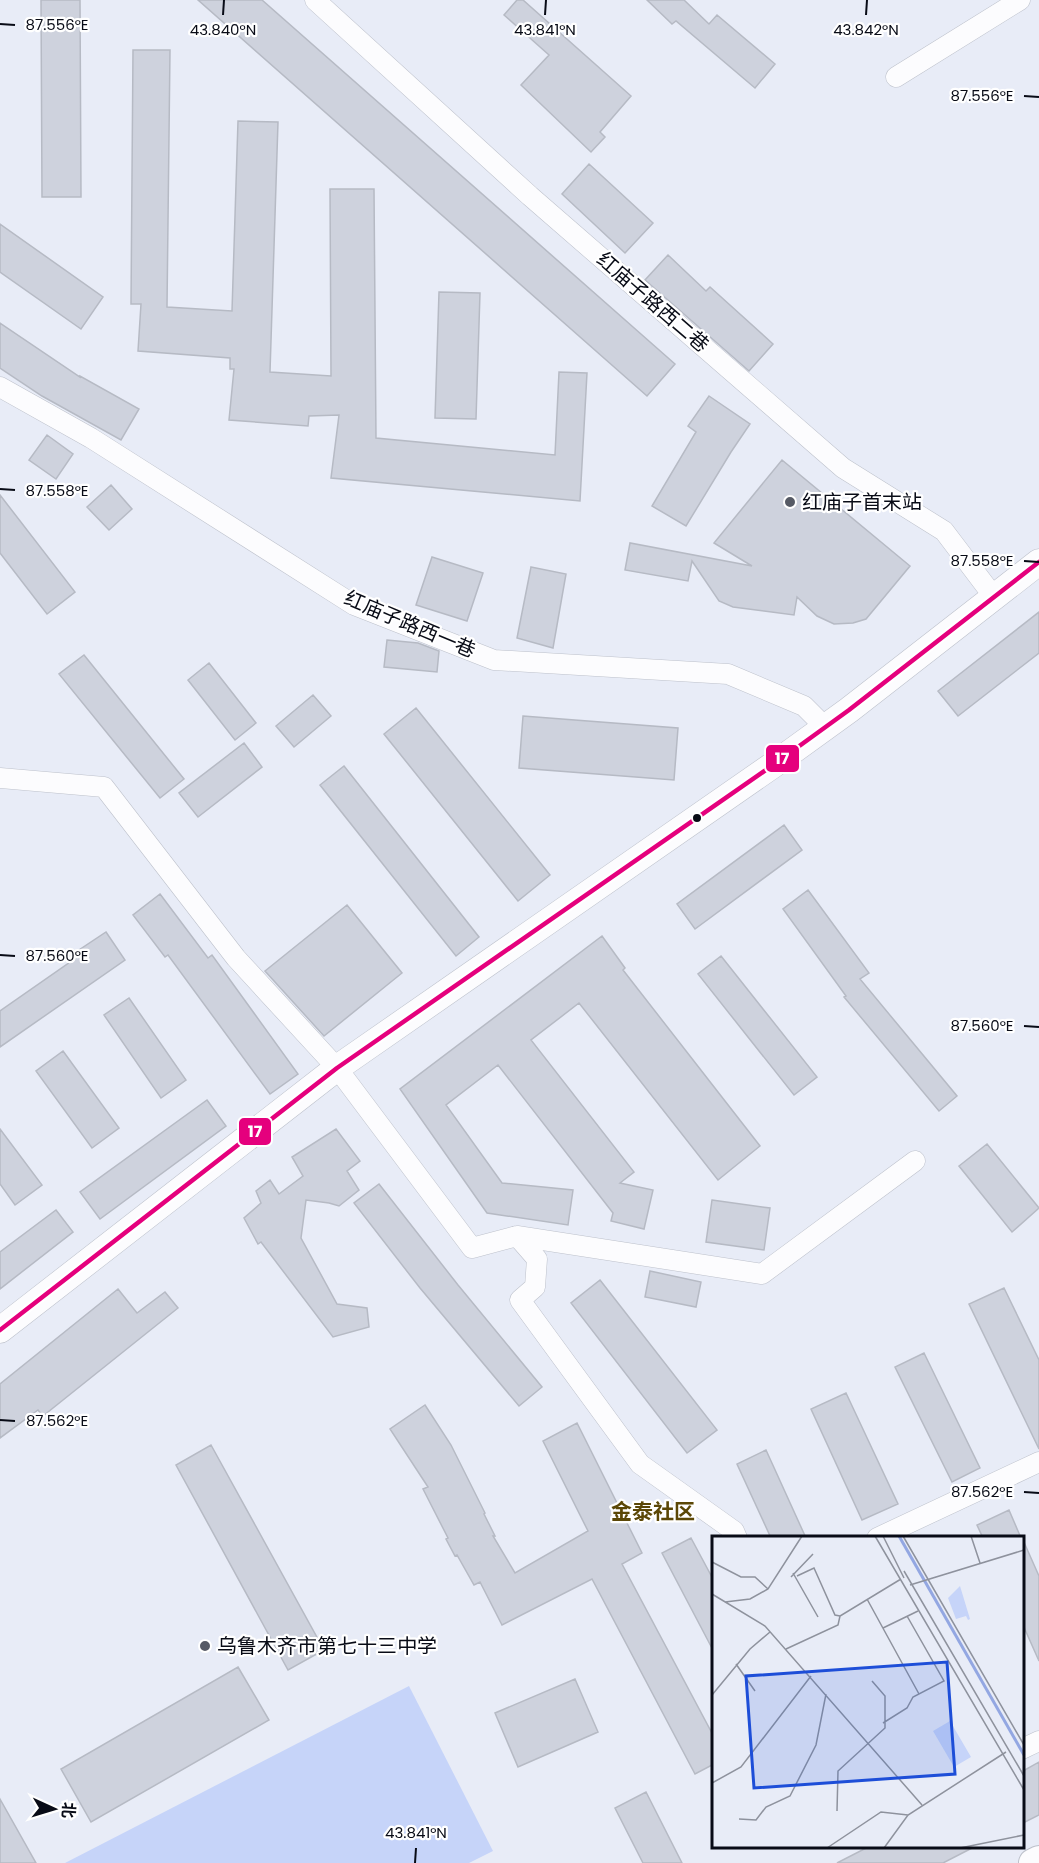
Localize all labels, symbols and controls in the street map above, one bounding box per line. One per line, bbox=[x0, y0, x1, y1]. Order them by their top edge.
text: 87.556°E bbox=[25, 14, 89, 35]
text: 43.840°N bbox=[190, 19, 256, 40]
text: 43.841°N bbox=[514, 19, 576, 40]
text: 43.842°N bbox=[833, 19, 899, 40]
text: 87.556°E bbox=[950, 85, 1014, 106]
street label: 红庙子路西二巷 bbox=[591, 246, 715, 358]
text: 87.558°E bbox=[26, 480, 88, 501]
place label: 红庙子首末站 bbox=[802, 488, 922, 516]
marker: 红庙子首末站 bbox=[783, 495, 797, 509]
text: 87.558°E bbox=[951, 550, 1013, 571]
street label: 红庙子路西一巷 bbox=[340, 584, 480, 664]
line badge: 17 bbox=[765, 744, 800, 773]
text: 17 bbox=[775, 747, 790, 770]
unlabelled marker bbox=[691, 812, 703, 824]
text: 87.560°E bbox=[25, 945, 89, 966]
text: 87.560°E bbox=[950, 1015, 1014, 1036]
line badge: 17 bbox=[238, 1117, 272, 1146]
text: 17 bbox=[248, 1120, 263, 1143]
text: 87.562°E bbox=[26, 1410, 88, 1431]
text: 87.562°E bbox=[951, 1481, 1013, 1502]
district label: 金泰社区 bbox=[611, 1497, 695, 1526]
inset map bbox=[712, 1536, 1024, 1848]
place label: 乌鲁木齐市第七十三中学 bbox=[217, 1632, 437, 1660]
marker: 乌鲁木齐市第七十三中学 bbox=[198, 1639, 212, 1653]
north arrow bbox=[24, 1779, 84, 1839]
text: 北 bbox=[56, 1801, 80, 1819]
text: 43.841°N bbox=[385, 1822, 447, 1843]

